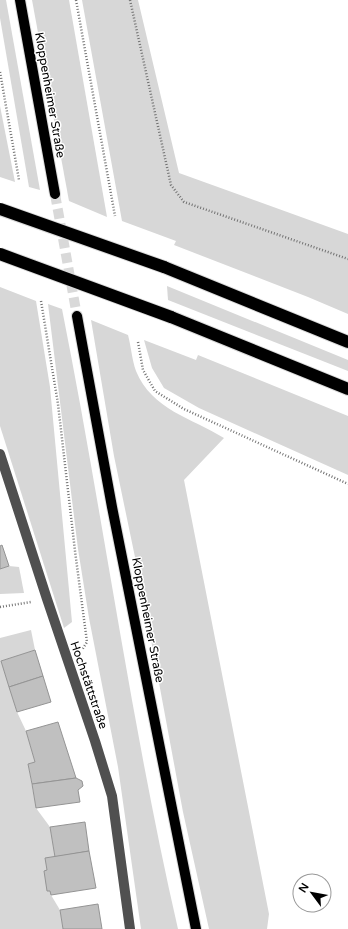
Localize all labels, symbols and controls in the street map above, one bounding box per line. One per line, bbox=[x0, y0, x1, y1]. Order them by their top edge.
street label: Kloppenheimer Straße bbox=[32, 31, 68, 159]
street label: Kloppenheimer Straße bbox=[129, 556, 167, 684]
street label: Hochstättstraße bbox=[67, 639, 111, 731]
north arrow bbox=[292, 873, 332, 913]
text: N bbox=[296, 881, 312, 895]

